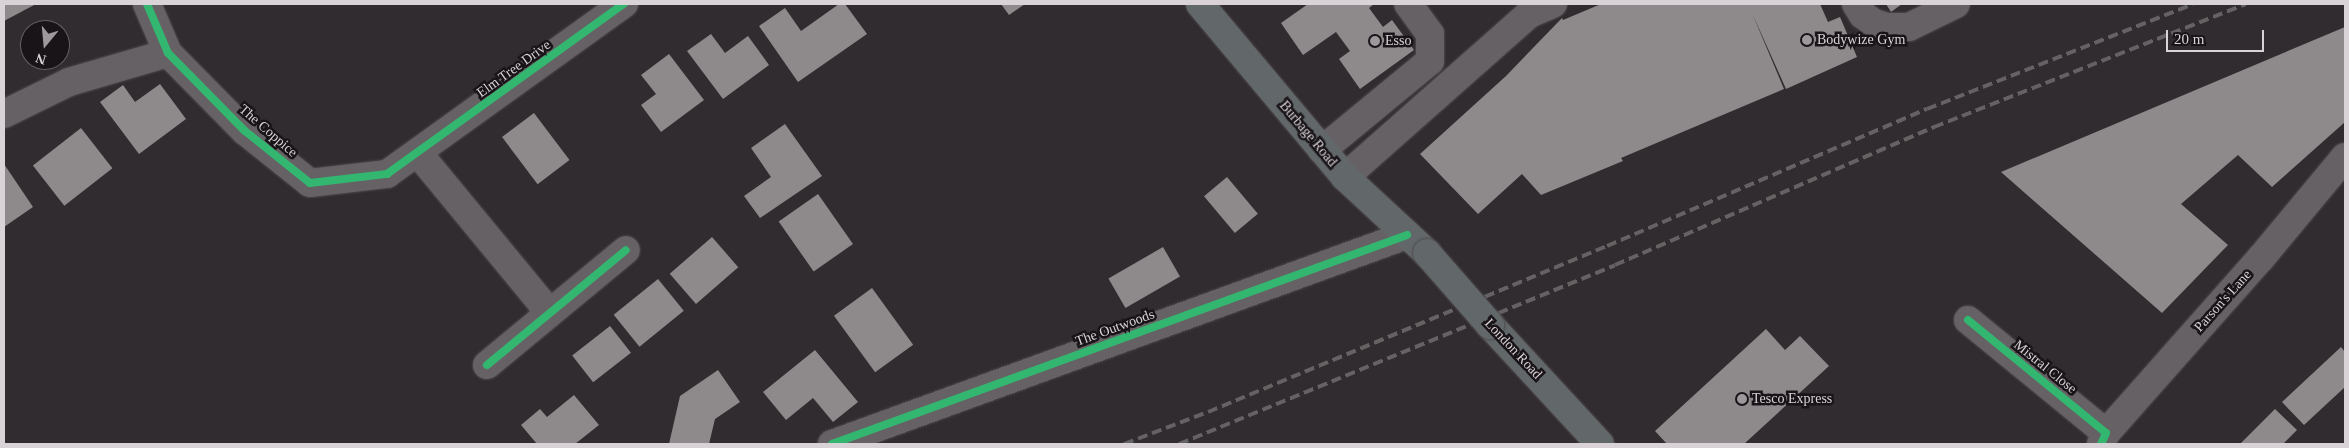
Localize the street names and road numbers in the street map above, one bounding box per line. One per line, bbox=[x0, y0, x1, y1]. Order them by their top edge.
street label: Elm Tree Drive bbox=[474, 37, 554, 101]
street label: Burbage Road bbox=[1276, 98, 1340, 170]
street label: The Coppice bbox=[235, 101, 301, 161]
street label: Parson's Lane bbox=[2191, 267, 2255, 335]
street label: The Outwoods bbox=[1073, 306, 1157, 350]
street label: London Road bbox=[1481, 315, 1545, 383]
street label: Mistral Close bbox=[2010, 337, 2080, 397]

